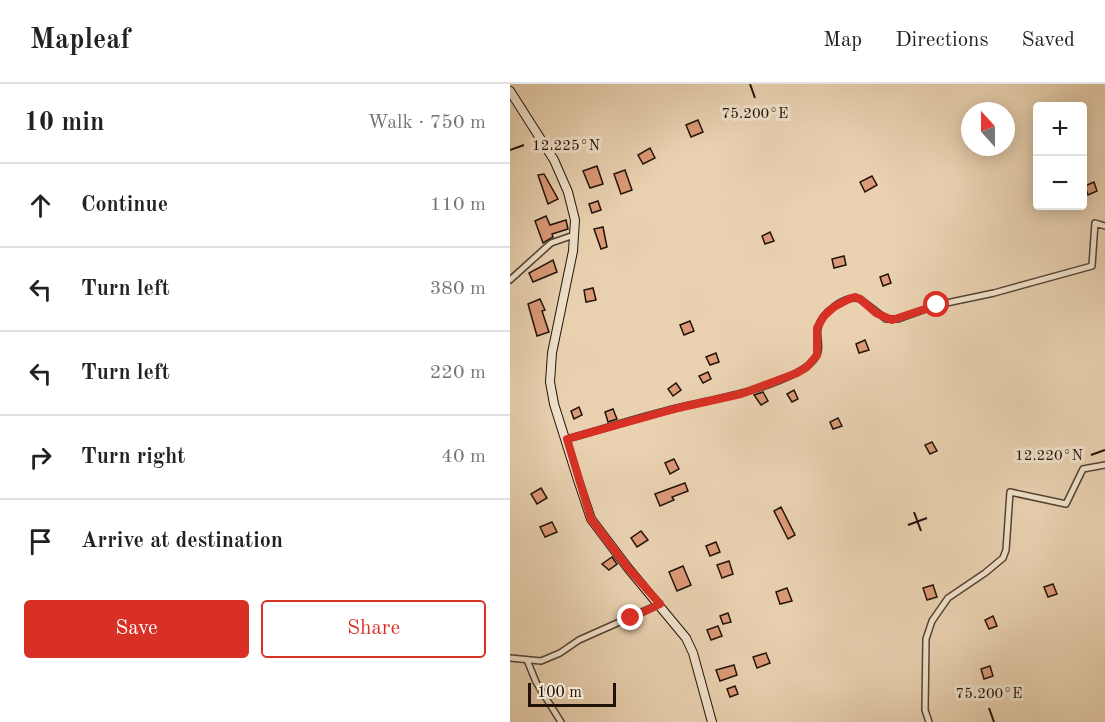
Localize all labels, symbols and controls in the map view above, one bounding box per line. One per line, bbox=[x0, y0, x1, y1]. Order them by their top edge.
text: Mapleaf bbox=[30, 27, 130, 55]
text: Map bbox=[823, 30, 862, 51]
text: Directions bbox=[895, 30, 989, 51]
text: Saved bbox=[1022, 30, 1075, 51]
north arrow bbox=[961, 102, 1015, 156]
map controls bbox=[1033, 102, 1087, 210]
button: + bbox=[1033, 102, 1087, 156]
text: 75.200°E bbox=[722, 107, 788, 122]
text: 10 min bbox=[24, 110, 104, 136]
text: Walk · 750 m bbox=[367, 113, 486, 133]
text: 12.225°N bbox=[532, 139, 600, 154]
button: − bbox=[1033, 156, 1087, 210]
icon: ahead bbox=[24, 189, 57, 222]
text: Continue bbox=[81, 194, 168, 216]
text: 110 m bbox=[430, 195, 486, 215]
icon: left bbox=[24, 273, 57, 306]
text: Turn left bbox=[81, 278, 170, 300]
text: 380 m bbox=[430, 279, 486, 299]
route start bbox=[923, 291, 949, 317]
icon: left bbox=[24, 357, 57, 390]
text: Turn left bbox=[81, 362, 170, 384]
text: 220 m bbox=[430, 363, 486, 383]
icon: right bbox=[24, 441, 57, 474]
text: Turn right bbox=[81, 446, 185, 468]
text: 40 m bbox=[441, 447, 486, 467]
text: 12.220°N bbox=[1015, 449, 1083, 464]
icon: arrive bbox=[24, 525, 57, 558]
text: Arrive at destination bbox=[81, 530, 283, 552]
button: Save bbox=[24, 600, 249, 658]
button: Share bbox=[261, 600, 486, 658]
route end bbox=[617, 604, 643, 630]
scale bar bbox=[528, 680, 616, 708]
text: 100 m bbox=[537, 685, 582, 701]
text: 75.200°E bbox=[956, 687, 1022, 702]

